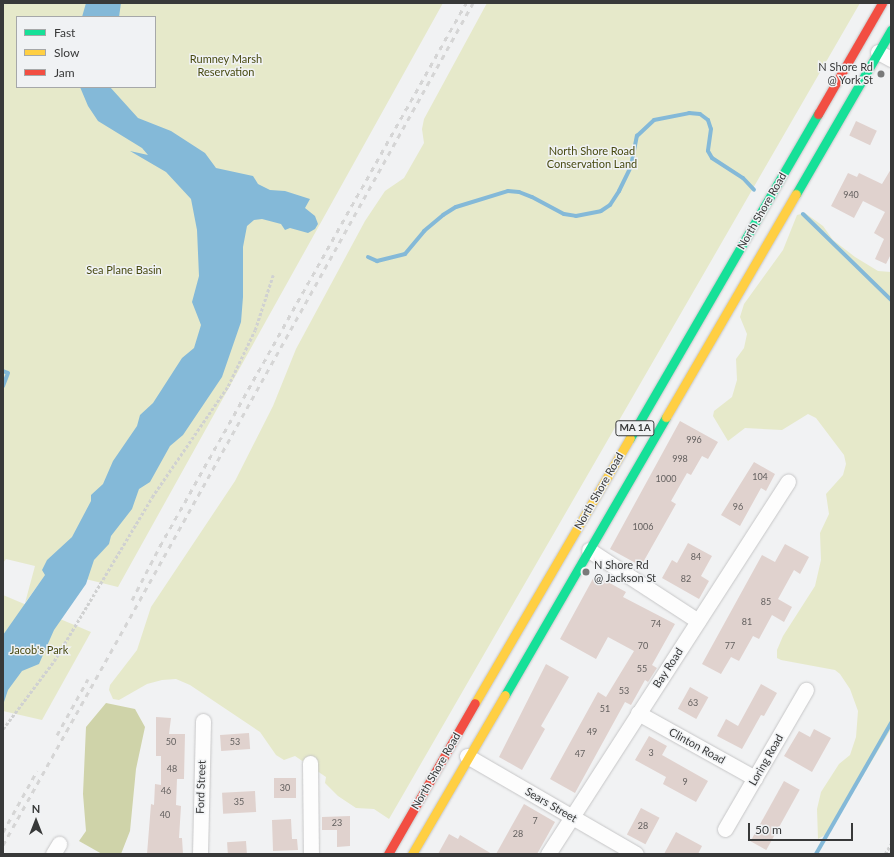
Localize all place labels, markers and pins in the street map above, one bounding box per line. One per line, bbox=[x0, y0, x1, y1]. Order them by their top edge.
place label: N Shore Rd @ York St bbox=[818, 61, 873, 87]
marker: N Shore Rd @ York St bbox=[876, 69, 886, 79]
place label: N Shore Rd @ Jackson St bbox=[594, 559, 656, 585]
marker: N Shore Rd @ Jackson St bbox=[581, 567, 591, 577]

